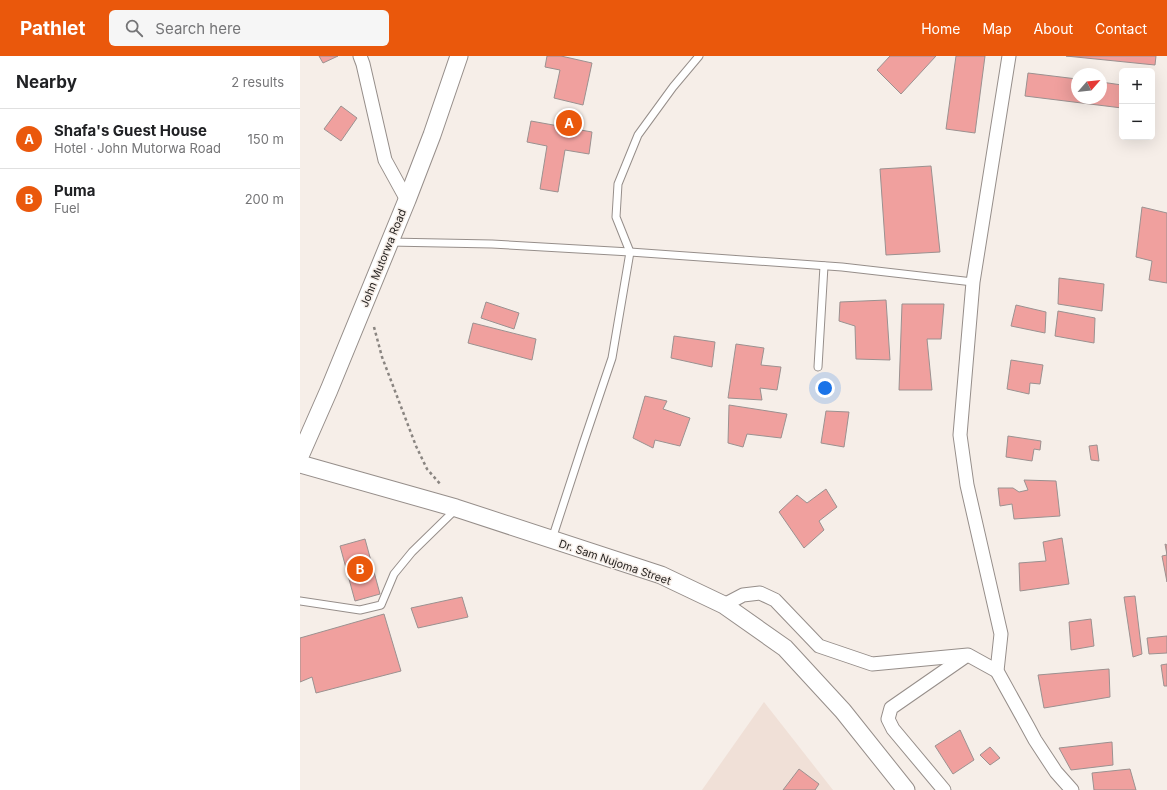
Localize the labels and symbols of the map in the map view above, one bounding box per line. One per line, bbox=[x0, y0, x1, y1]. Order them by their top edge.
north arrow bbox=[1071, 68, 1107, 104]
pin: A bbox=[556, 108, 582, 138]
street label: John Mutorwa Road bbox=[357, 207, 409, 309]
your location bbox=[815, 378, 835, 398]
street label: Dr. Sam Nujoma Street bbox=[557, 536, 673, 588]
pin: B bbox=[347, 554, 373, 584]

